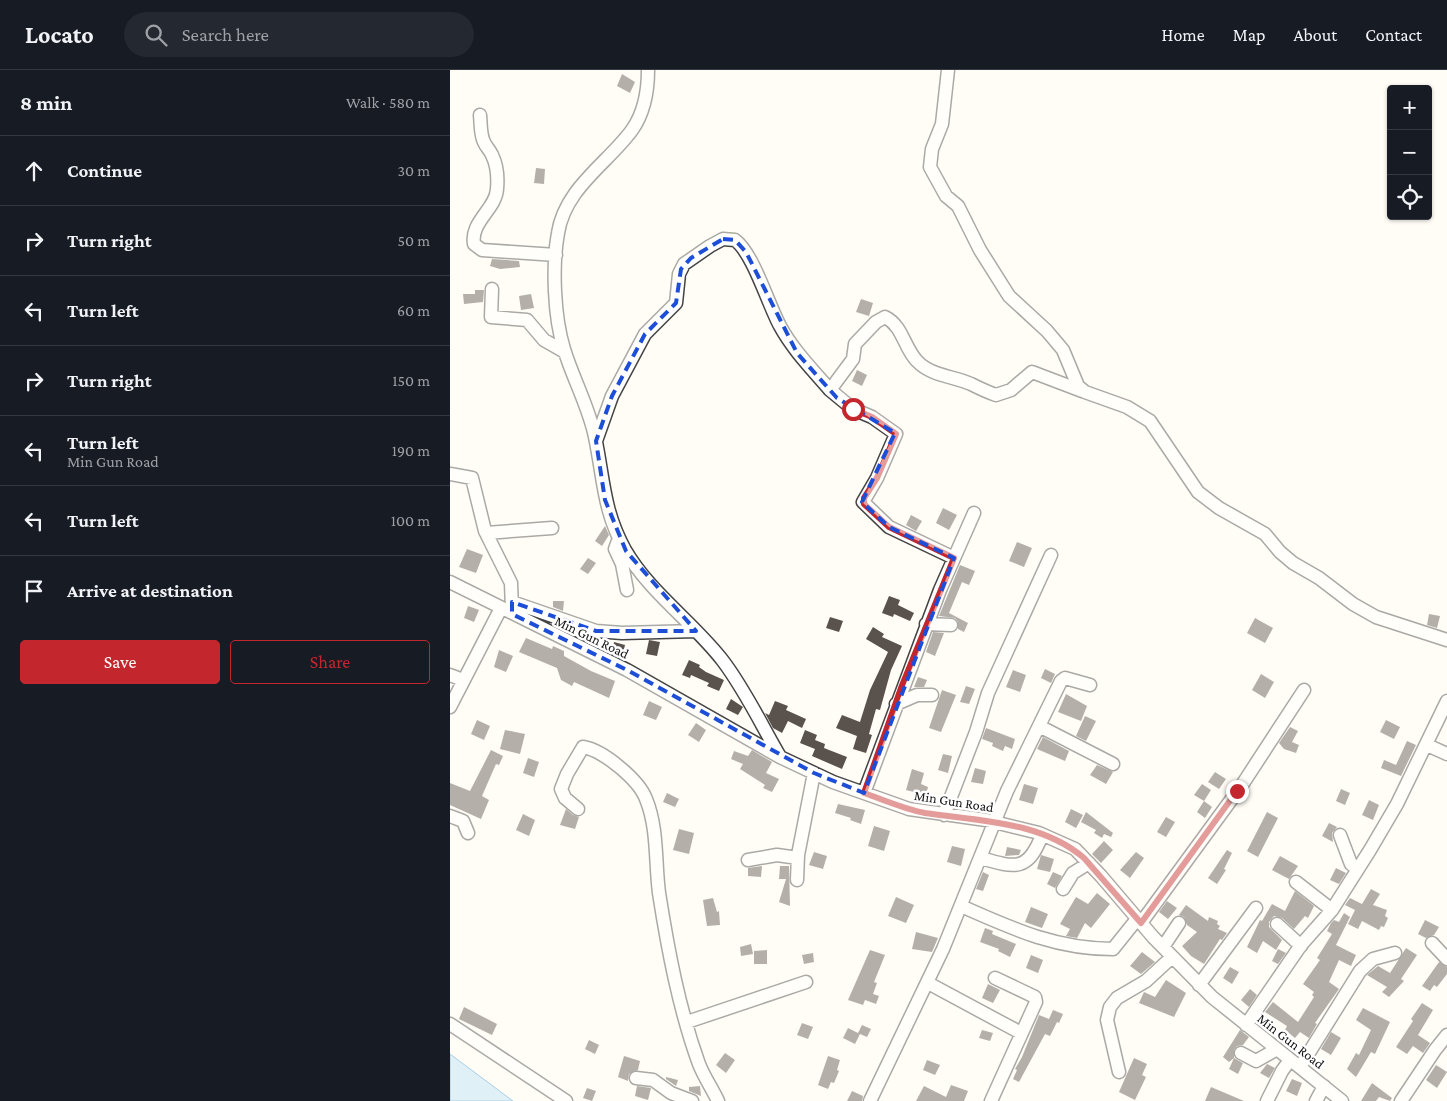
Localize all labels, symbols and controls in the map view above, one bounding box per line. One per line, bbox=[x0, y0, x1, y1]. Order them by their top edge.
search box bbox=[124, 12, 474, 57]
text: Locato bbox=[25, 21, 94, 48]
icon: search bbox=[142, 21, 170, 49]
text: Search here bbox=[182, 24, 269, 45]
text: Home bbox=[1162, 25, 1205, 45]
text: Map bbox=[1233, 25, 1265, 45]
text: About bbox=[1293, 25, 1337, 45]
text: Contact bbox=[1365, 25, 1422, 45]
map controls bbox=[1387, 85, 1432, 220]
button: + bbox=[1387, 85, 1432, 130]
text: 8 min bbox=[20, 91, 72, 115]
text: Walk · 580 m bbox=[346, 94, 430, 111]
button: − bbox=[1387, 130, 1432, 175]
icon: ahead bbox=[20, 157, 48, 185]
text: Continue bbox=[67, 160, 142, 181]
text: 30 m bbox=[398, 162, 430, 179]
button: locate bbox=[1387, 175, 1432, 220]
icon: right bbox=[20, 227, 48, 255]
text: Turn right bbox=[67, 230, 152, 251]
text: 50 m bbox=[398, 232, 430, 249]
icon: left bbox=[20, 297, 48, 325]
text: Turn left bbox=[67, 300, 139, 321]
text: 60 m bbox=[397, 302, 430, 319]
icon: right bbox=[20, 367, 48, 395]
text: Turn right bbox=[67, 370, 152, 391]
text: 150 m bbox=[392, 372, 430, 389]
route start bbox=[842, 398, 865, 421]
text: Turn left bbox=[67, 432, 139, 453]
icon: left bbox=[20, 437, 48, 465]
text: 190 m bbox=[392, 442, 430, 459]
text: Min Gun Road bbox=[67, 453, 159, 470]
icon: left bbox=[20, 507, 48, 535]
text: Turn left bbox=[67, 510, 139, 531]
text: 100 m bbox=[391, 512, 430, 529]
icon: arrive bbox=[20, 577, 48, 605]
text: Arrive at destination bbox=[67, 580, 233, 601]
street label: Min Gun Road bbox=[552, 612, 632, 662]
button: Save bbox=[20, 640, 220, 684]
button: Share bbox=[230, 640, 430, 684]
route end bbox=[1226, 780, 1249, 803]
street label: Min Gun Road bbox=[913, 787, 995, 815]
street label: Min Gun Road bbox=[1254, 1010, 1328, 1072]

